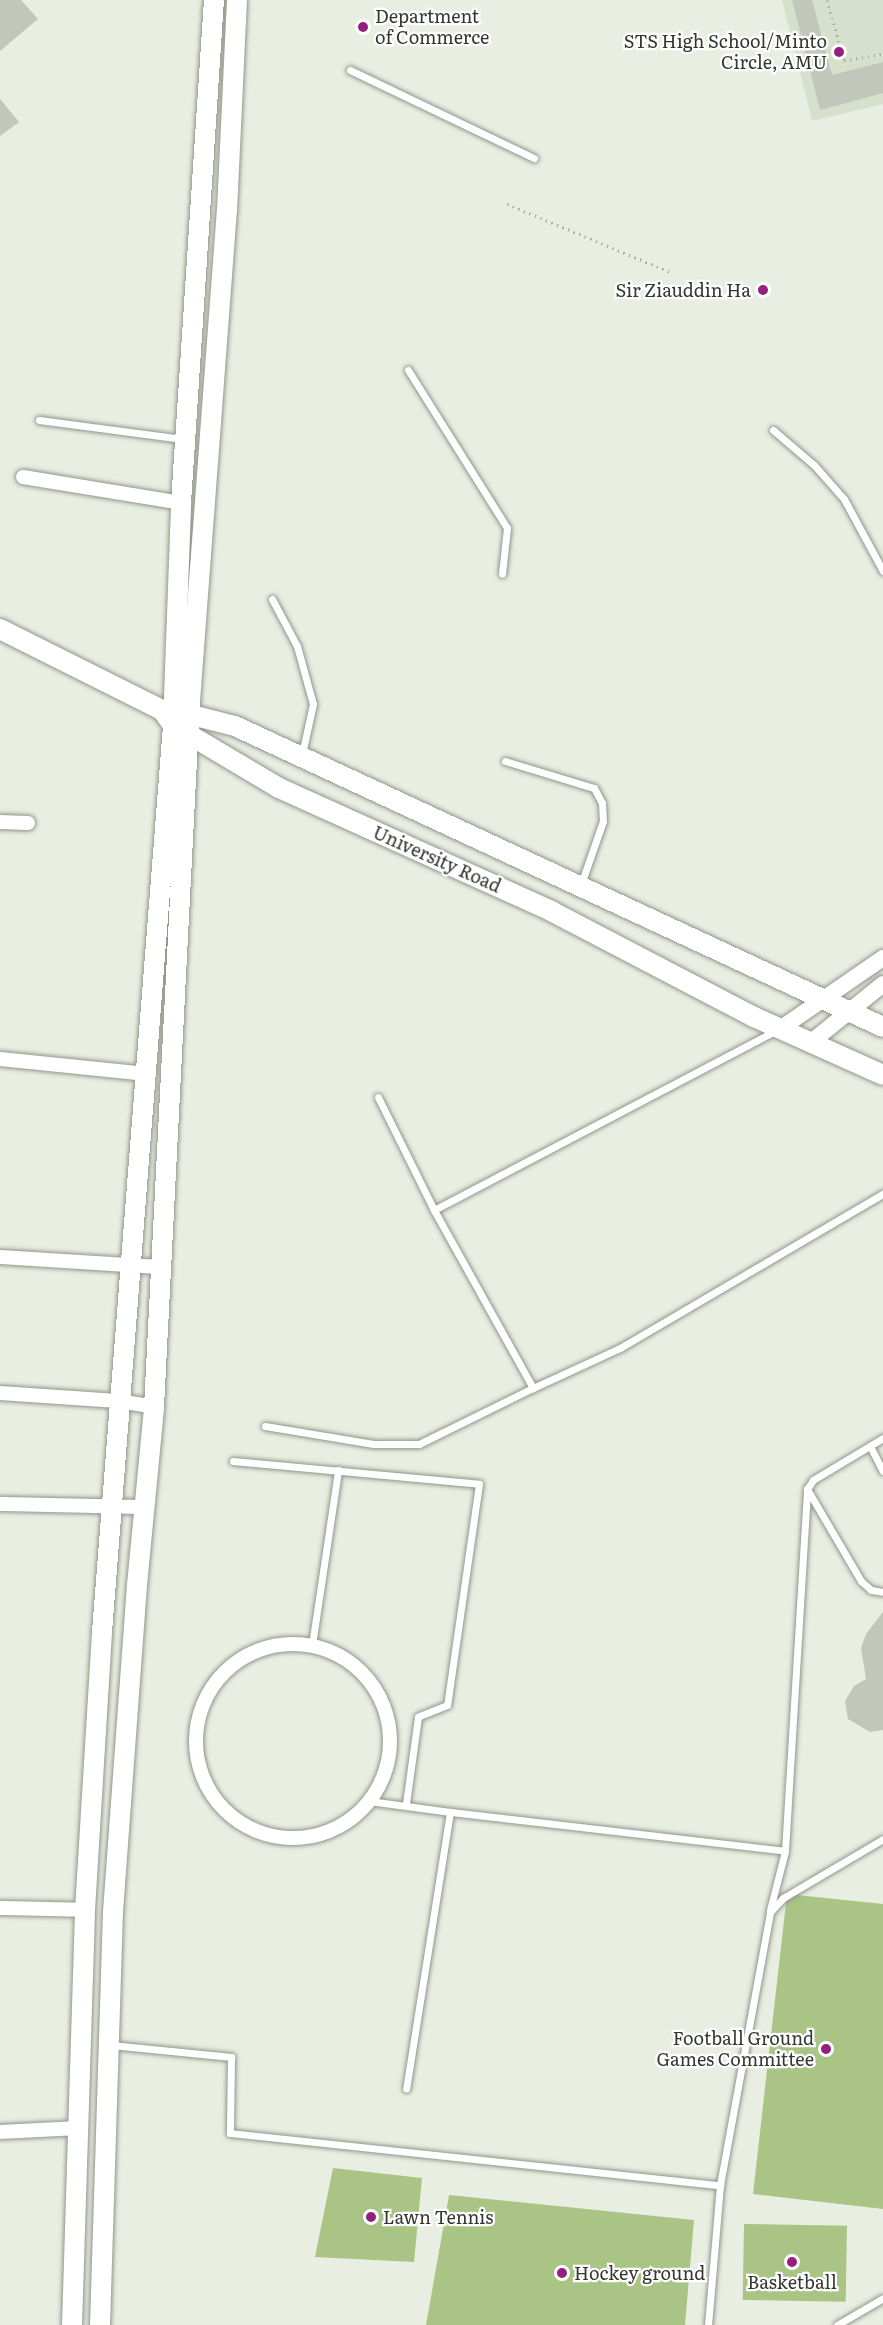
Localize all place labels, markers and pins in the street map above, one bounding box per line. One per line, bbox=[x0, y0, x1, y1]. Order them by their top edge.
place label: Department of Commerce bbox=[375, 6, 489, 48]
marker: Department of Commerce bbox=[356, 20, 370, 34]
place label: STS High School/Minto Circle, AMU bbox=[624, 31, 827, 74]
marker: STS High School/Minto Circle, AMU bbox=[832, 45, 846, 59]
place label: Sir Ziauddin Ha bbox=[615, 279, 751, 301]
marker: Sir Ziauddin Ha bbox=[756, 283, 770, 297]
place label: Football Ground Games Committee bbox=[657, 2028, 814, 2070]
marker: Football Ground Games Committee bbox=[819, 2042, 833, 2056]
place label: Lawn Tennis bbox=[383, 2206, 493, 2228]
marker: Lawn Tennis bbox=[364, 2210, 378, 2224]
marker: Basketball bbox=[785, 2255, 799, 2269]
place label: Hockey ground bbox=[574, 2262, 705, 2284]
marker: Hockey ground bbox=[555, 2266, 569, 2280]
place label: Basketball bbox=[747, 2271, 837, 2293]

